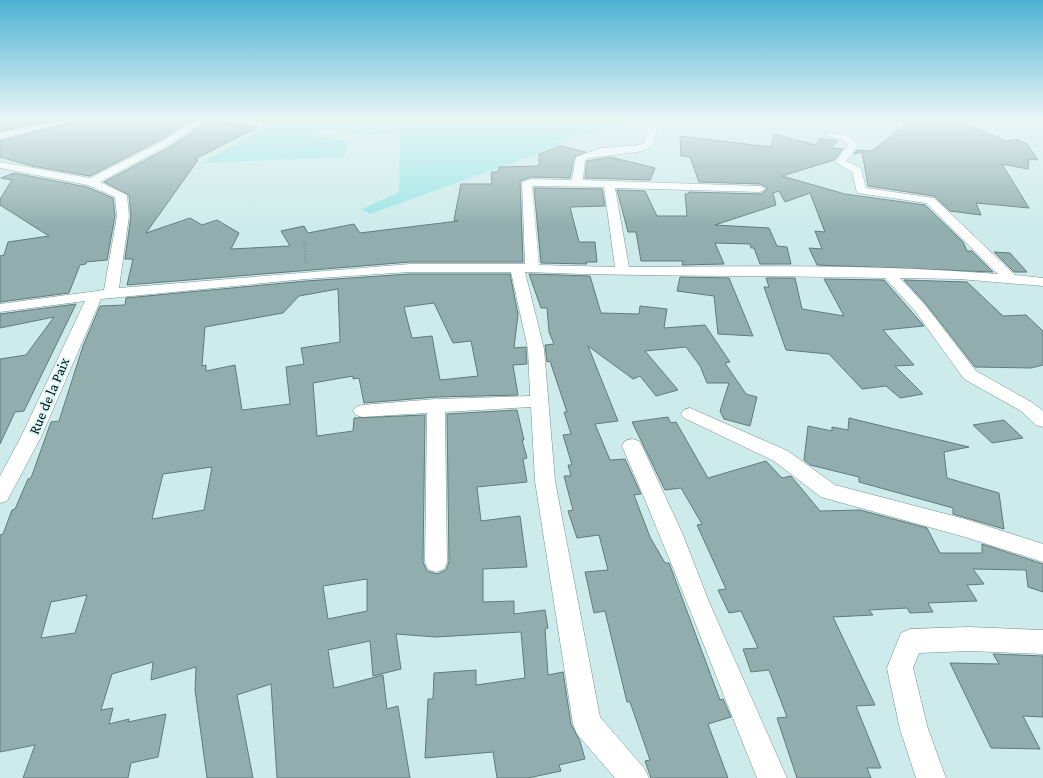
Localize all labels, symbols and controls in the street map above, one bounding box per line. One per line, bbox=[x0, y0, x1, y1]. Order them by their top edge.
street label: Rue de la Paix bbox=[26, 355, 72, 437]

